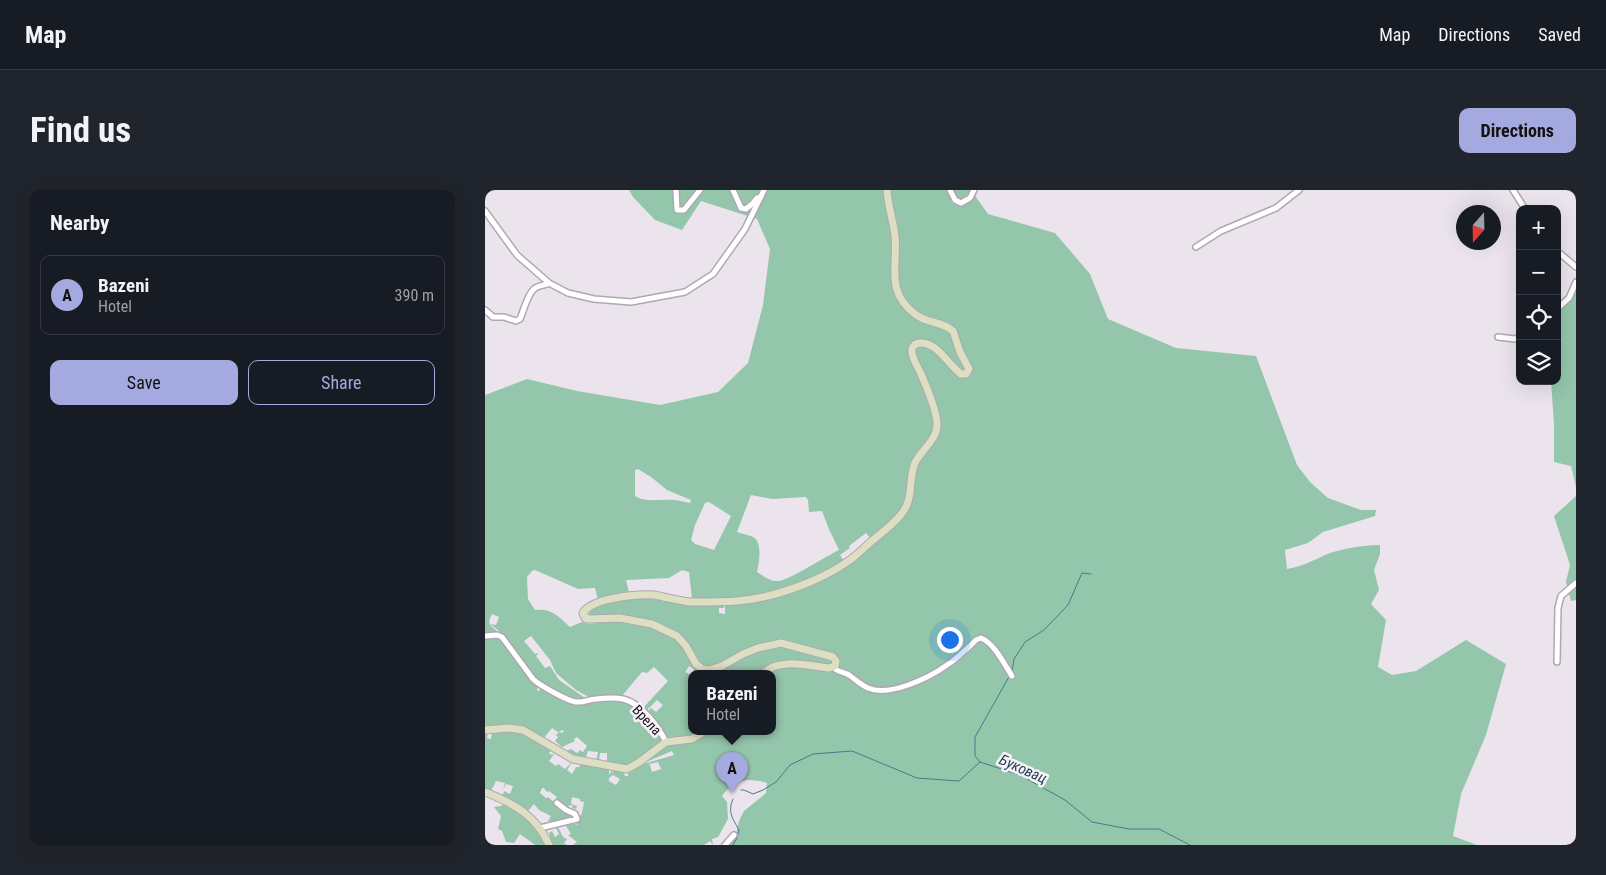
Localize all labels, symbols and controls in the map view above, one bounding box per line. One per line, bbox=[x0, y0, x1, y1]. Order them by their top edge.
text: Map bbox=[25, 21, 66, 49]
text: Map bbox=[1379, 24, 1410, 45]
text: Directions bbox=[1438, 24, 1510, 45]
text: Saved bbox=[1538, 24, 1581, 45]
button: Directions bbox=[1459, 108, 1576, 153]
text: Find us bbox=[30, 110, 131, 151]
north arrow bbox=[1456, 205, 1501, 250]
map controls bbox=[1516, 205, 1561, 385]
button: + bbox=[1516, 205, 1561, 250]
text: Nearby bbox=[50, 211, 109, 235]
button: − bbox=[1516, 250, 1561, 295]
text: Bazeni bbox=[98, 274, 149, 297]
text: A bbox=[62, 286, 72, 305]
text: 390 m bbox=[395, 286, 434, 305]
button: locate bbox=[1516, 295, 1561, 340]
text: Hotel bbox=[98, 297, 132, 316]
button: layers bbox=[1516, 340, 1561, 385]
button: Save bbox=[50, 360, 238, 405]
button: Share bbox=[248, 360, 435, 405]
your location bbox=[937, 627, 963, 653]
popup bbox=[688, 670, 776, 735]
text: Bazeni bbox=[706, 682, 758, 705]
street label: Врела bbox=[629, 702, 665, 738]
text: Hotel bbox=[706, 705, 740, 724]
water label: Буковац bbox=[996, 751, 1050, 787]
pin: A bbox=[716, 752, 748, 793]

